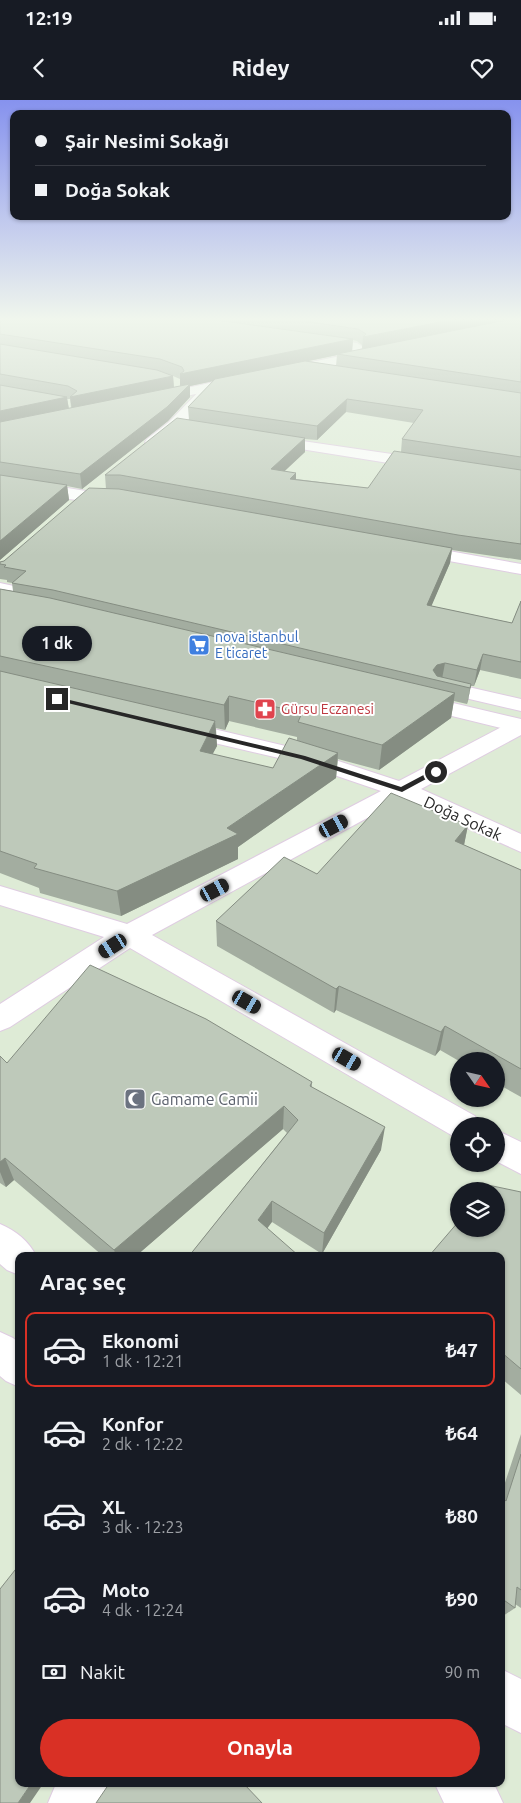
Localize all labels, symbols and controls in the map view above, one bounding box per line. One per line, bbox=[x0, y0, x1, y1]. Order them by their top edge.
text: 12:19 bbox=[25, 7, 73, 29]
icon: back bbox=[25, 54, 53, 82]
icon: heart bbox=[468, 54, 496, 82]
text: Ridey bbox=[231, 55, 290, 80]
text: Şair Nesimi Sokağı bbox=[65, 130, 229, 152]
text: Doğa Sokak bbox=[65, 179, 170, 201]
callout: 1 dk bbox=[22, 626, 92, 662]
place label: nova istanbul E ticaret bbox=[215, 629, 299, 661]
supermarket icon: nova istanbul E ticaret bbox=[187, 633, 211, 657]
text: 1 dk bbox=[41, 634, 73, 652]
route end bbox=[46, 688, 68, 710]
pharmacy icon: Gürsu Eczanesi bbox=[253, 697, 277, 721]
place label: Gürsu Eczanesi bbox=[281, 701, 374, 717]
route start bbox=[425, 761, 447, 783]
street label: Doğa Sokak bbox=[421, 792, 505, 844]
car bbox=[317, 812, 350, 840]
car bbox=[198, 876, 231, 904]
car bbox=[96, 932, 129, 960]
car bbox=[230, 988, 263, 1016]
car bbox=[330, 1045, 363, 1073]
north arrow bbox=[450, 1052, 505, 1108]
map controls bbox=[450, 1052, 505, 1237]
mosque icon: Gamame Camii bbox=[123, 1087, 147, 1111]
place label: Gamame Camii bbox=[151, 1090, 258, 1108]
button: locate bbox=[450, 1117, 505, 1172]
button: layers bbox=[450, 1182, 505, 1237]
text: Araç seç bbox=[40, 1269, 126, 1294]
icon: car bbox=[42, 1327, 87, 1372]
text: Ekonomi bbox=[102, 1330, 179, 1352]
text: ₺47 bbox=[446, 1339, 478, 1361]
text: 1 dk · 12:21 bbox=[102, 1352, 183, 1370]
icon: car bbox=[42, 1410, 87, 1455]
text: Konfor bbox=[102, 1413, 164, 1435]
text: ₺64 bbox=[446, 1422, 478, 1444]
text: 2 dk · 12:22 bbox=[102, 1435, 183, 1453]
icon: car bbox=[42, 1493, 87, 1538]
text: XL bbox=[102, 1496, 125, 1518]
text: ₺80 bbox=[446, 1505, 478, 1527]
text: 3 dk · 12:23 bbox=[102, 1518, 183, 1536]
icon: car bbox=[42, 1576, 87, 1621]
text: Moto bbox=[102, 1579, 150, 1601]
text: ₺90 bbox=[446, 1588, 478, 1610]
text: 4 dk · 12:24 bbox=[102, 1601, 183, 1619]
icon: cash bbox=[40, 1658, 68, 1686]
text: Nakit bbox=[80, 1661, 125, 1683]
text: 90 m bbox=[444, 1663, 480, 1681]
button: Onayla bbox=[40, 1719, 480, 1777]

